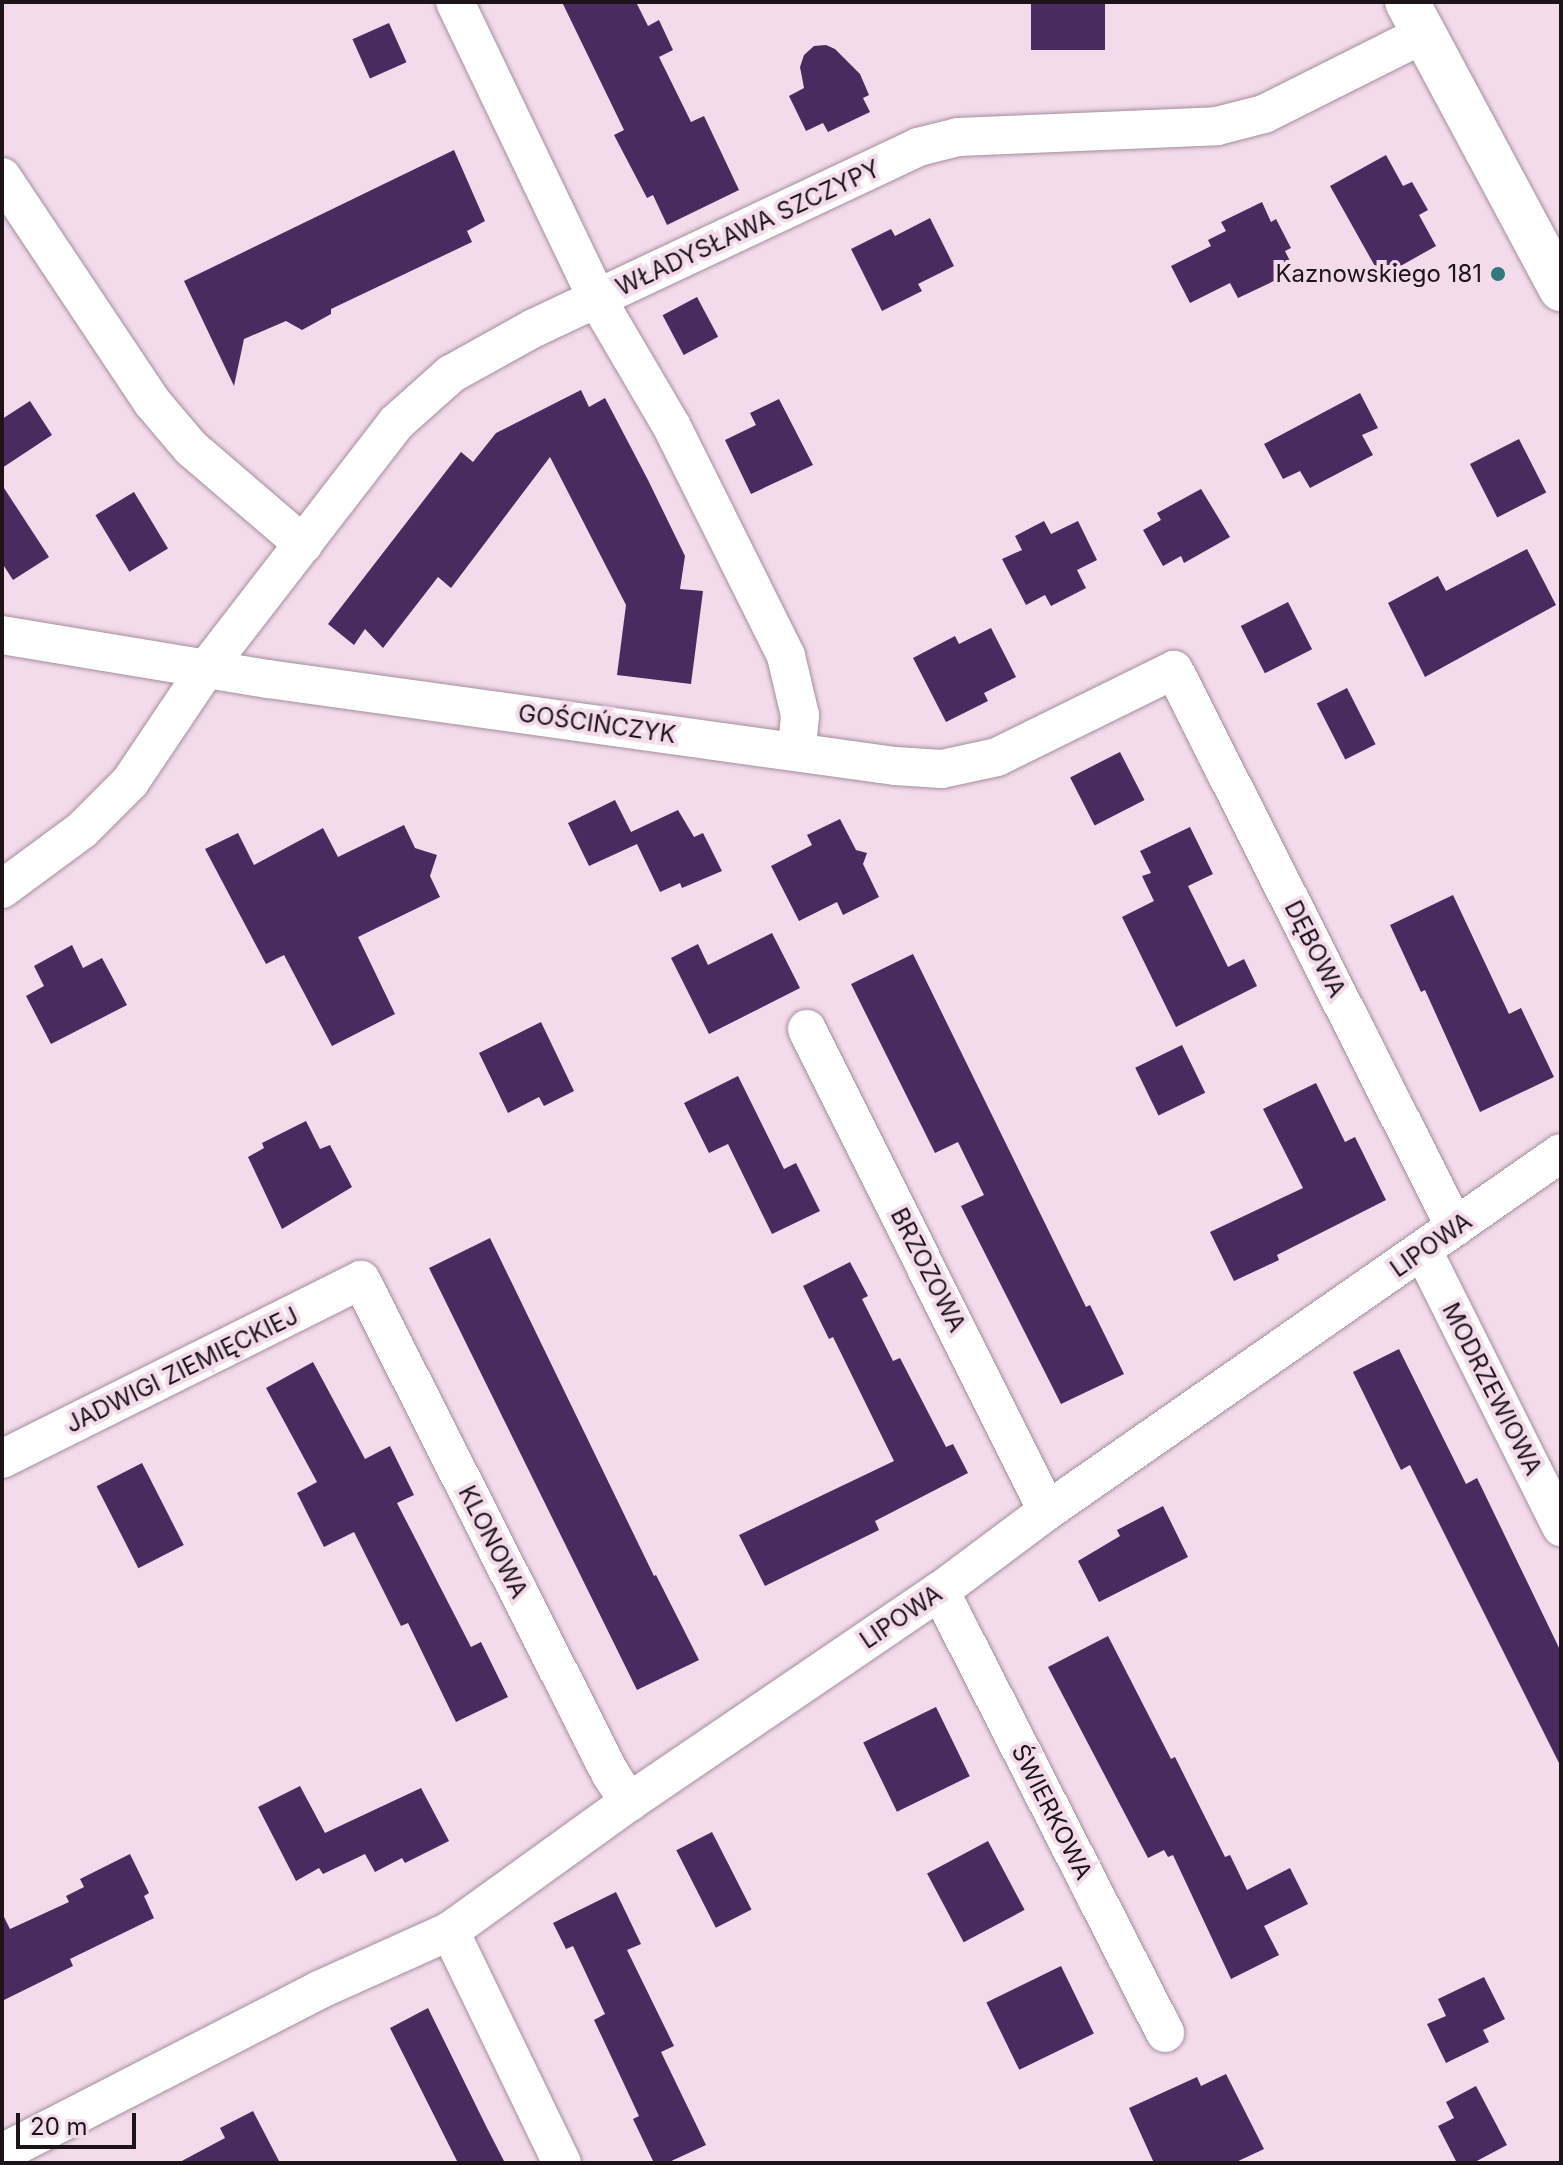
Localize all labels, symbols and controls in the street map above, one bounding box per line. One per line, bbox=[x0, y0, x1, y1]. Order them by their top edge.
street label: WŁADYSŁAWA SZCZYPY bbox=[611, 154, 885, 302]
place label: Kaznowskiego 181 bbox=[1275, 260, 1482, 288]
marker: Kaznowskiego 181 bbox=[1489, 265, 1507, 283]
street label: GOŚCIŃCZYK bbox=[516, 699, 678, 749]
street label: DĘBOWA bbox=[1278, 896, 1352, 1002]
street label: BRZOZOWA bbox=[884, 1203, 972, 1337]
street label: LIPOWA bbox=[1385, 1207, 1477, 1283]
street label: MODRZEWIOWA bbox=[1436, 1298, 1548, 1480]
street label: JADWIGI ZIEMIĘCKIEJ bbox=[61, 1301, 303, 1439]
street label: KLONOWA bbox=[452, 1481, 534, 1603]
street label: LIPOWA bbox=[855, 1579, 947, 1655]
street label: ŚWIERKOWA bbox=[1006, 1740, 1098, 1884]
scale bar bbox=[20, 2097, 140, 2147]
text: 20 m bbox=[30, 2112, 88, 2141]

